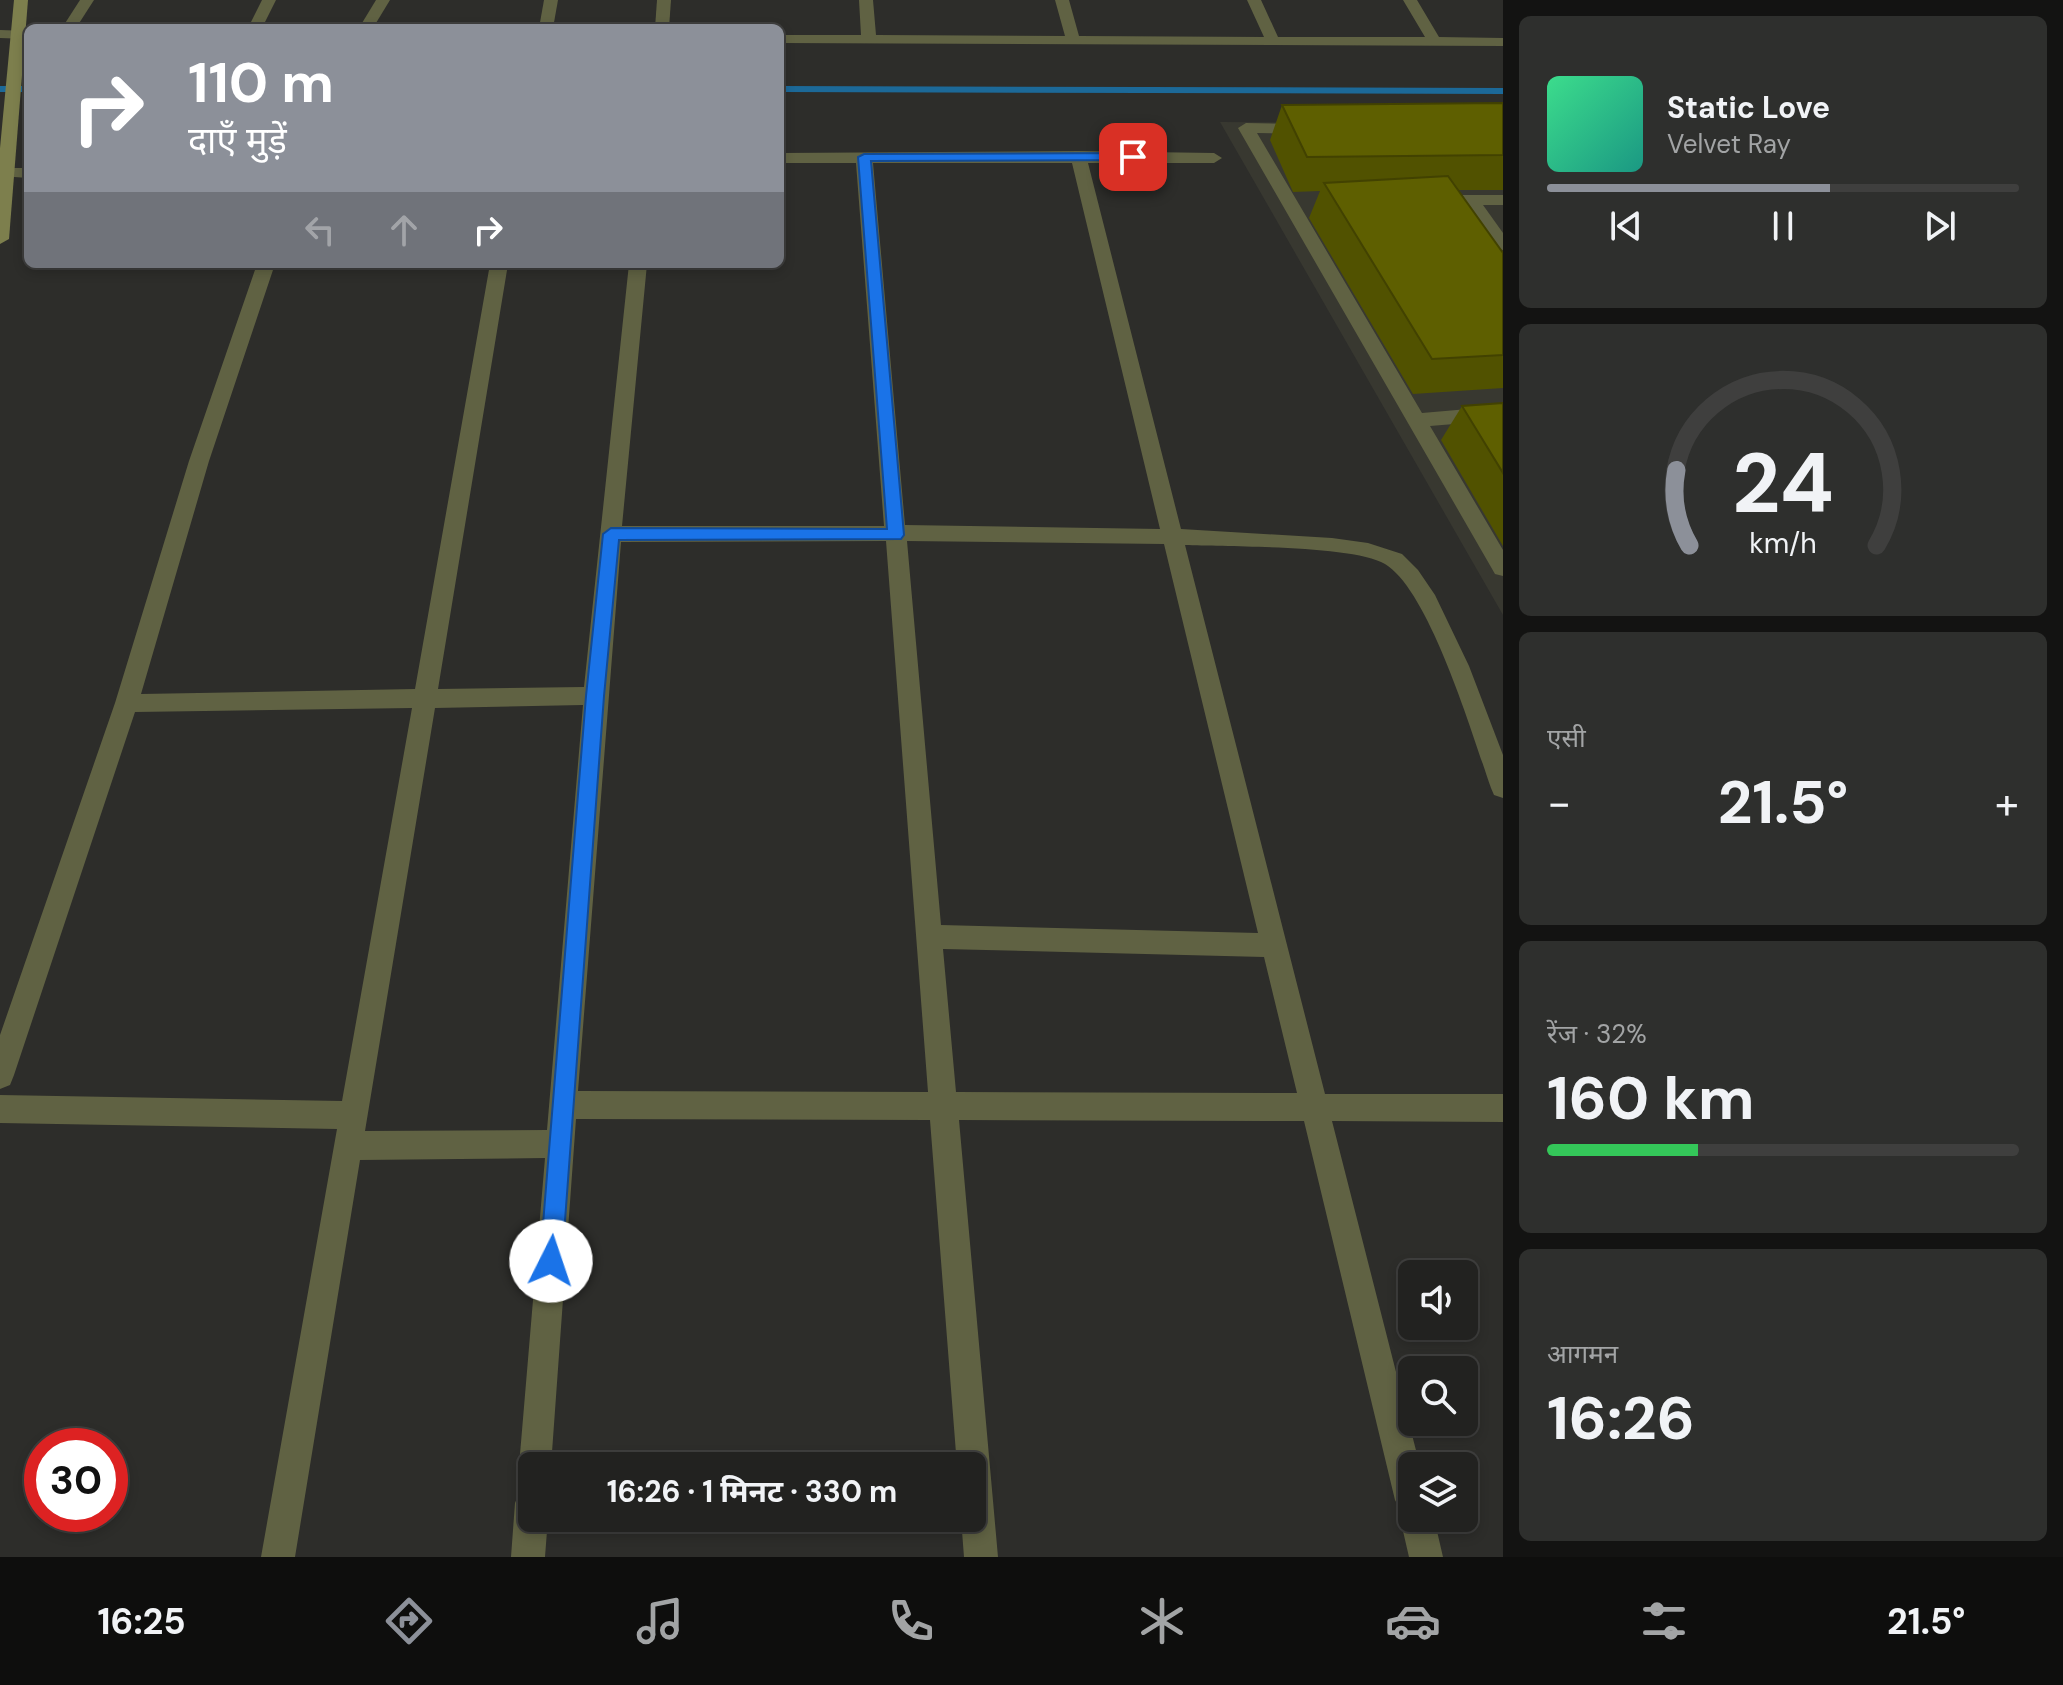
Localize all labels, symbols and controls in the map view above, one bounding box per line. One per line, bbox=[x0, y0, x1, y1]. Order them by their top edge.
text: 110 m bbox=[188, 46, 334, 119]
icon: right bbox=[56, 56, 160, 160]
text: Static Love bbox=[1667, 88, 1830, 127]
text: दाएँ मुड़ें bbox=[188, 117, 287, 164]
pin bbox=[1099, 123, 1167, 191]
text: Velvet Ray bbox=[1667, 127, 1791, 161]
icon: arrive bbox=[1111, 135, 1155, 179]
icon: previous bbox=[1604, 204, 1648, 248]
icon: pause bbox=[1761, 204, 1805, 248]
icon: next bbox=[1918, 204, 1962, 248]
icon: left bbox=[298, 208, 342, 252]
icon: ahead bbox=[382, 208, 426, 252]
icon: right bbox=[466, 208, 510, 252]
text: 24 bbox=[1732, 429, 1834, 538]
text: km/h bbox=[1749, 525, 1817, 562]
text: एसी bbox=[1547, 721, 1586, 755]
text: 21.5° bbox=[1718, 763, 1848, 842]
text: − bbox=[1547, 774, 1571, 832]
text: + bbox=[1995, 774, 2019, 832]
text: रेंज · 32% bbox=[1547, 1017, 1647, 1051]
text: 160 km bbox=[1547, 1059, 1754, 1138]
position arrow bbox=[509, 1219, 593, 1303]
map controls bbox=[1398, 1260, 1478, 1532]
button: sound bbox=[1398, 1260, 1478, 1340]
text: आगमन bbox=[1547, 1337, 1618, 1371]
button: search bbox=[1398, 1356, 1478, 1436]
text: 16:26 bbox=[1547, 1379, 1695, 1458]
speed limit sign: 30 bbox=[24, 1428, 128, 1532]
button: layers bbox=[1398, 1452, 1478, 1532]
text: 16:26 · 1 मिनट · 330 m bbox=[607, 1472, 897, 1511]
icon: directions bbox=[381, 1593, 437, 1649]
icon: music bbox=[632, 1593, 688, 1649]
icon: phone bbox=[883, 1593, 939, 1649]
icon: climate bbox=[1134, 1593, 1190, 1649]
icon: car bbox=[1385, 1593, 1441, 1649]
icon: filters bbox=[1636, 1593, 1692, 1649]
text: 16:25 bbox=[98, 1598, 186, 1645]
text: 21.5° bbox=[1887, 1598, 1965, 1645]

